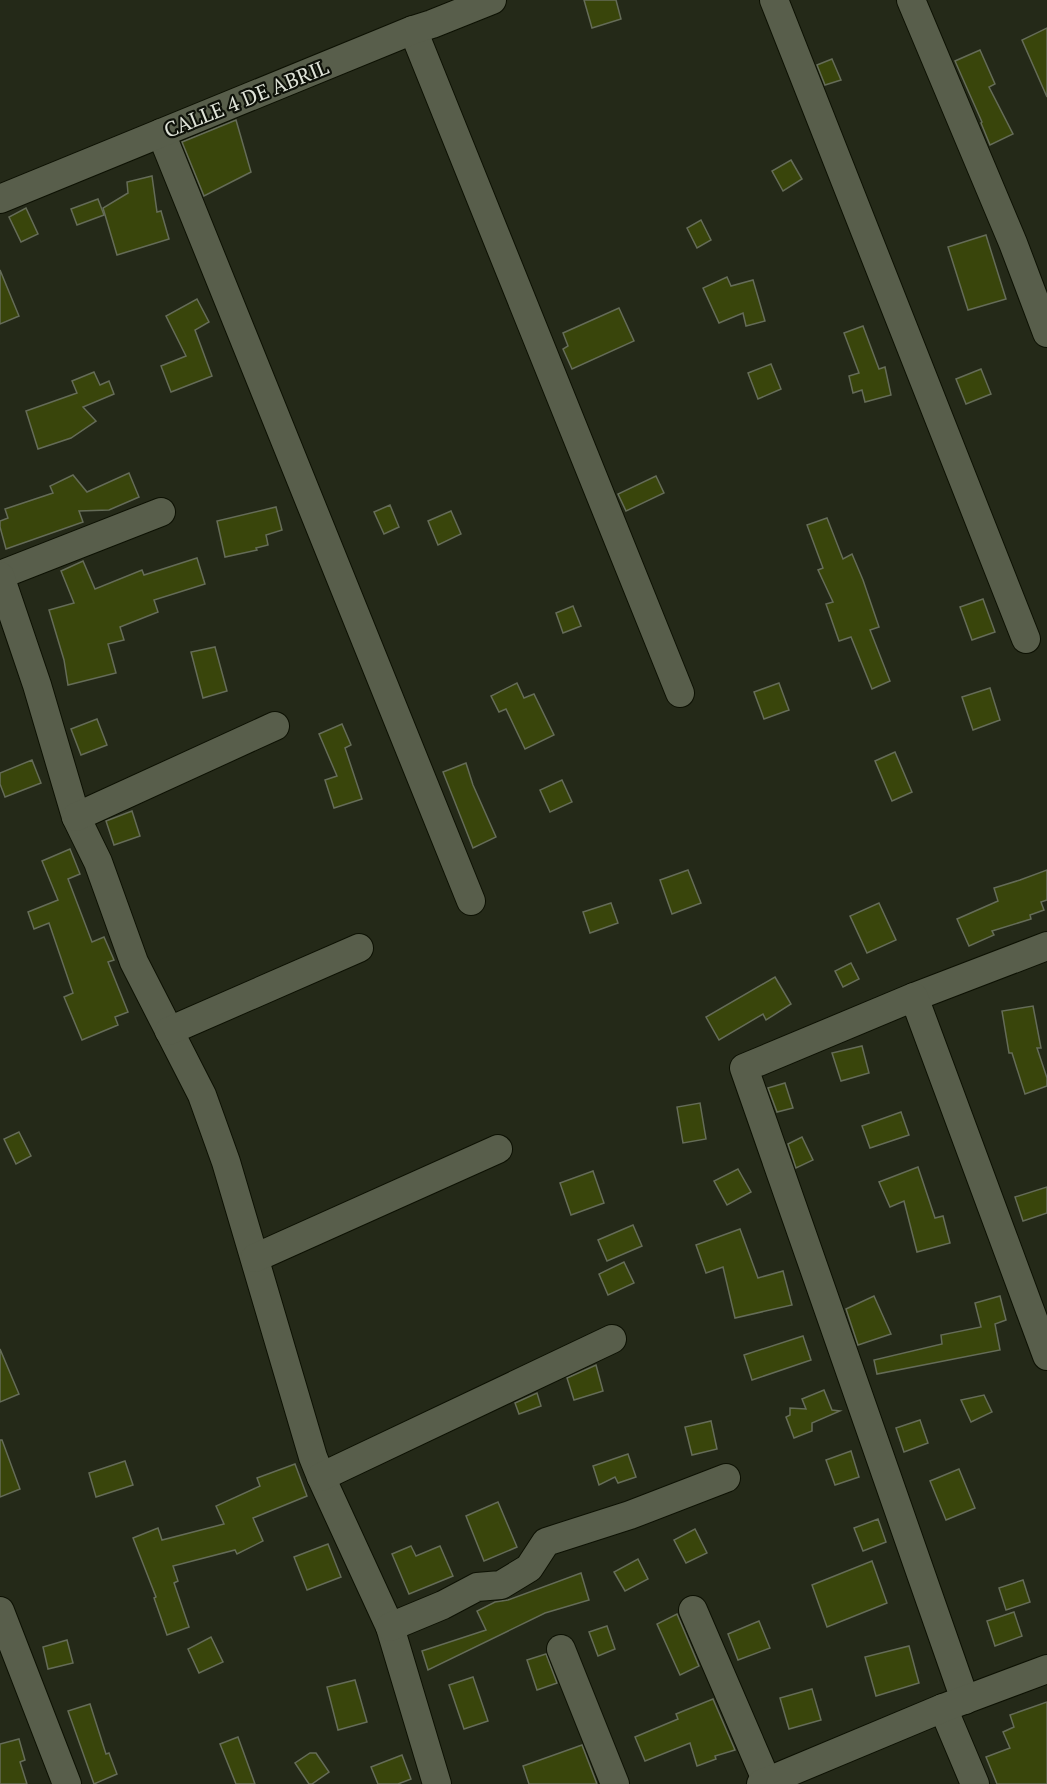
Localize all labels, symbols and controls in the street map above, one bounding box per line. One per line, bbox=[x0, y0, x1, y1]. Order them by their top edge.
street label: CALLE 4 DE ABRIL bbox=[159, 52, 333, 144]

